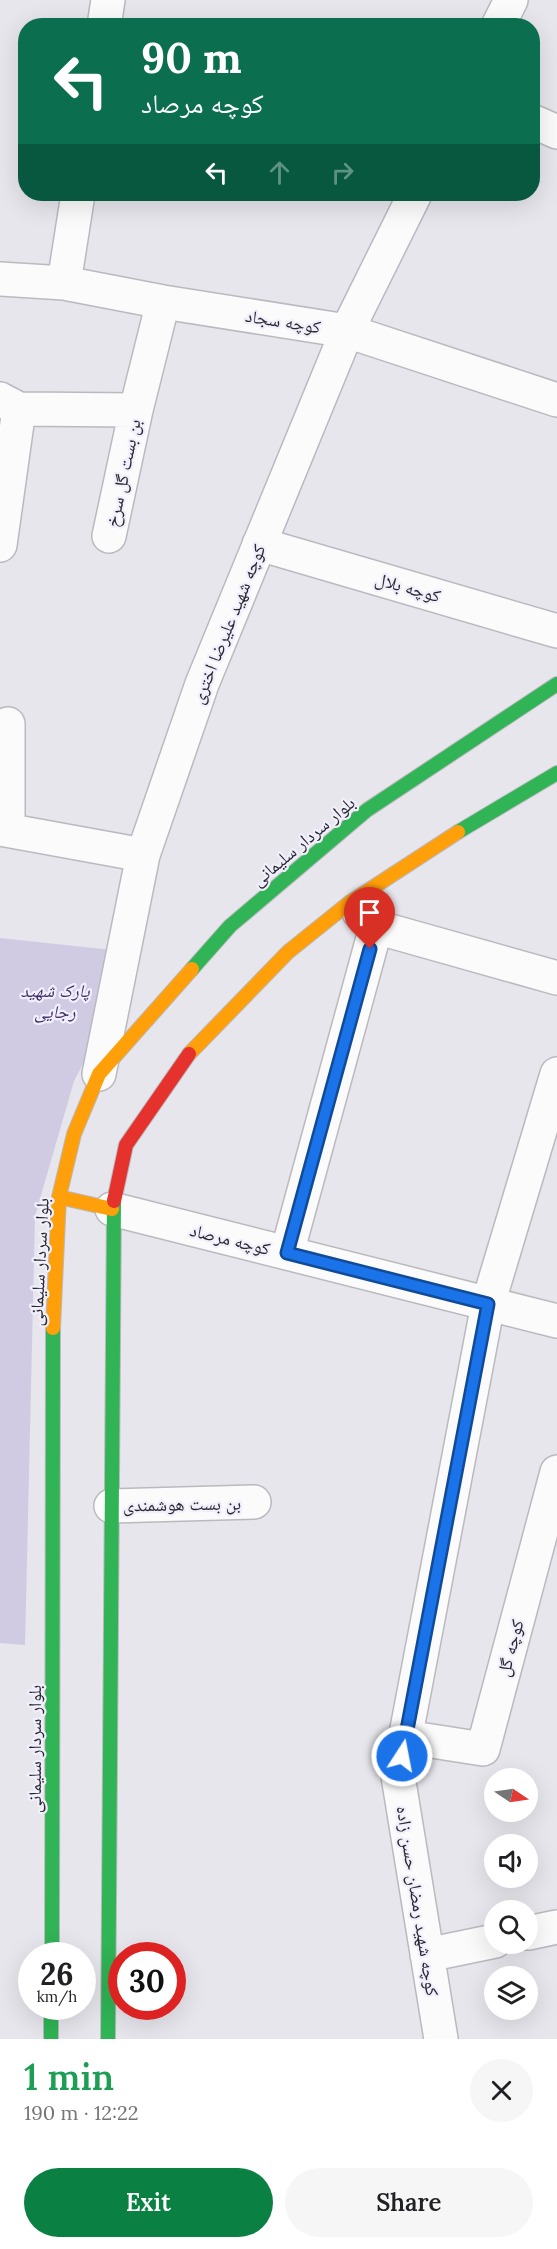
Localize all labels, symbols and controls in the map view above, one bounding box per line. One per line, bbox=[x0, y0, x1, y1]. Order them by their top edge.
text: 90 m bbox=[141, 31, 242, 85]
icon: left bbox=[42, 42, 120, 120]
text: کوچه مرصاد bbox=[141, 86, 264, 120]
icon: left bbox=[200, 156, 233, 189]
icon: ahead bbox=[263, 156, 296, 189]
icon: right bbox=[326, 156, 359, 189]
street label: کوچه سجاد bbox=[244, 304, 323, 338]
street label: بن بست گل سرخ bbox=[100, 417, 147, 529]
street label: کوچه شهید علیرضا اختری bbox=[186, 540, 271, 707]
street label: کوچه بلال bbox=[373, 567, 444, 607]
street label: بلوار سردار سلیمانی bbox=[246, 791, 360, 891]
pin bbox=[344, 887, 395, 949]
icon: arrive bbox=[353, 896, 386, 929]
park label: پارک شهید رجایی bbox=[20, 979, 90, 1023]
street label: بلوار سردار سلیمانی bbox=[24, 1197, 54, 1327]
street label: کوچه مرصاد bbox=[188, 1218, 273, 1260]
street label: بن بست هوشمندی bbox=[123, 1491, 241, 1517]
street label: کوچه گل bbox=[491, 1616, 529, 1679]
street label: بلوار سردار سلیمانی bbox=[23, 1685, 46, 1813]
position arrow bbox=[370, 1724, 434, 1788]
north arrow bbox=[484, 1768, 538, 1822]
map controls bbox=[484, 1768, 538, 2020]
street label: کوچه شهید رمضان حسن زاده bbox=[392, 1804, 444, 1998]
button: sound bbox=[484, 1834, 538, 1888]
button: search bbox=[484, 1900, 538, 1954]
speed limit sign: 30 bbox=[108, 1942, 186, 2020]
text: 26 bbox=[40, 1955, 74, 1993]
button: layers bbox=[484, 1966, 538, 2020]
text: km/h bbox=[37, 1987, 77, 2006]
text: 1 min bbox=[24, 2054, 114, 2100]
button: close bbox=[470, 2059, 533, 2122]
text: 190 m · 12:22 bbox=[24, 2100, 138, 2125]
button: Exit bbox=[24, 2168, 273, 2237]
button: Share bbox=[285, 2168, 533, 2237]

